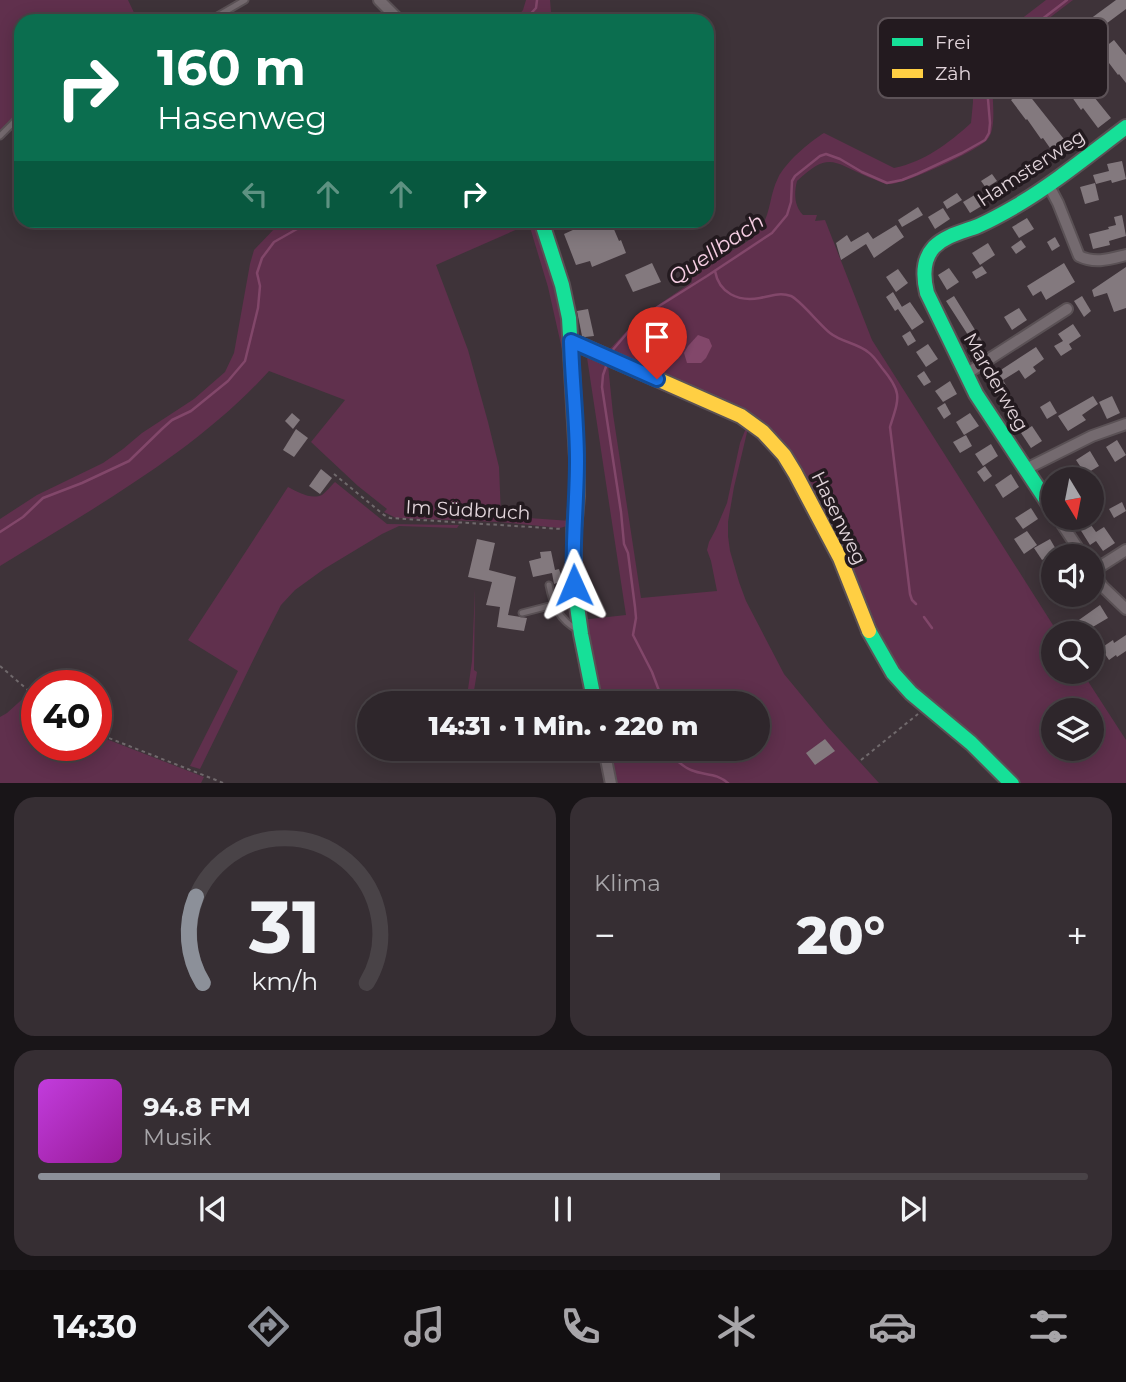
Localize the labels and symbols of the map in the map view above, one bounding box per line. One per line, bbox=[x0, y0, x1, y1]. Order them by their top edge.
legend bbox=[878, 18, 1108, 98]
text: Frei bbox=[935, 31, 971, 54]
text: Zäh bbox=[935, 62, 971, 85]
street label: Hamsterweg bbox=[973, 125, 1089, 211]
water label: Quellbach bbox=[663, 208, 769, 290]
pin bbox=[627, 307, 687, 379]
street label: Marderweg bbox=[959, 329, 1033, 435]
north arrow bbox=[1041, 467, 1104, 530]
street label: Hasenweg bbox=[807, 468, 871, 568]
street label: Im Südbruch bbox=[405, 495, 531, 525]
position arrow bbox=[537, 548, 611, 622]
speed limit sign: 40 bbox=[21, 670, 112, 761]

